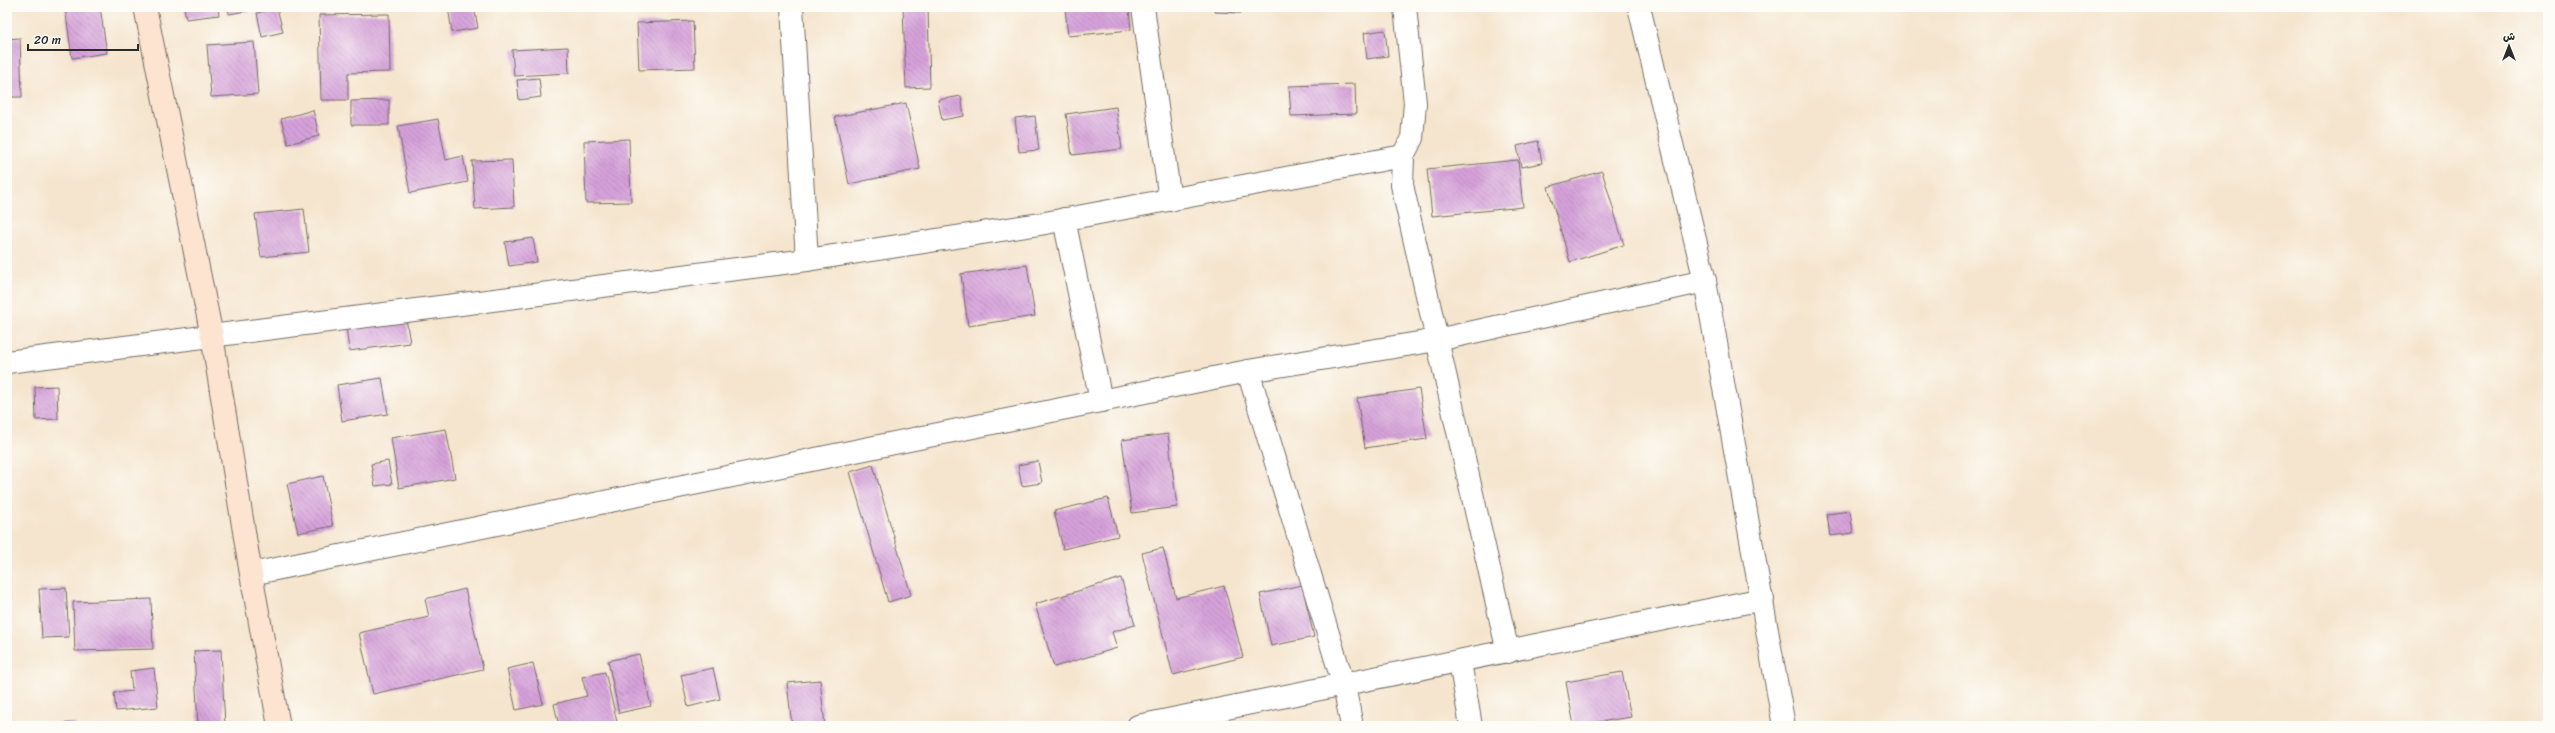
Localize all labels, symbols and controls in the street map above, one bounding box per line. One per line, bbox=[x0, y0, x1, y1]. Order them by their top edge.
scale bar bbox=[28, 26, 138, 52]
north arrow bbox=[2489, 26, 2529, 66]
text: ش bbox=[2503, 27, 2515, 46]
text: 20 m bbox=[34, 29, 61, 51]

